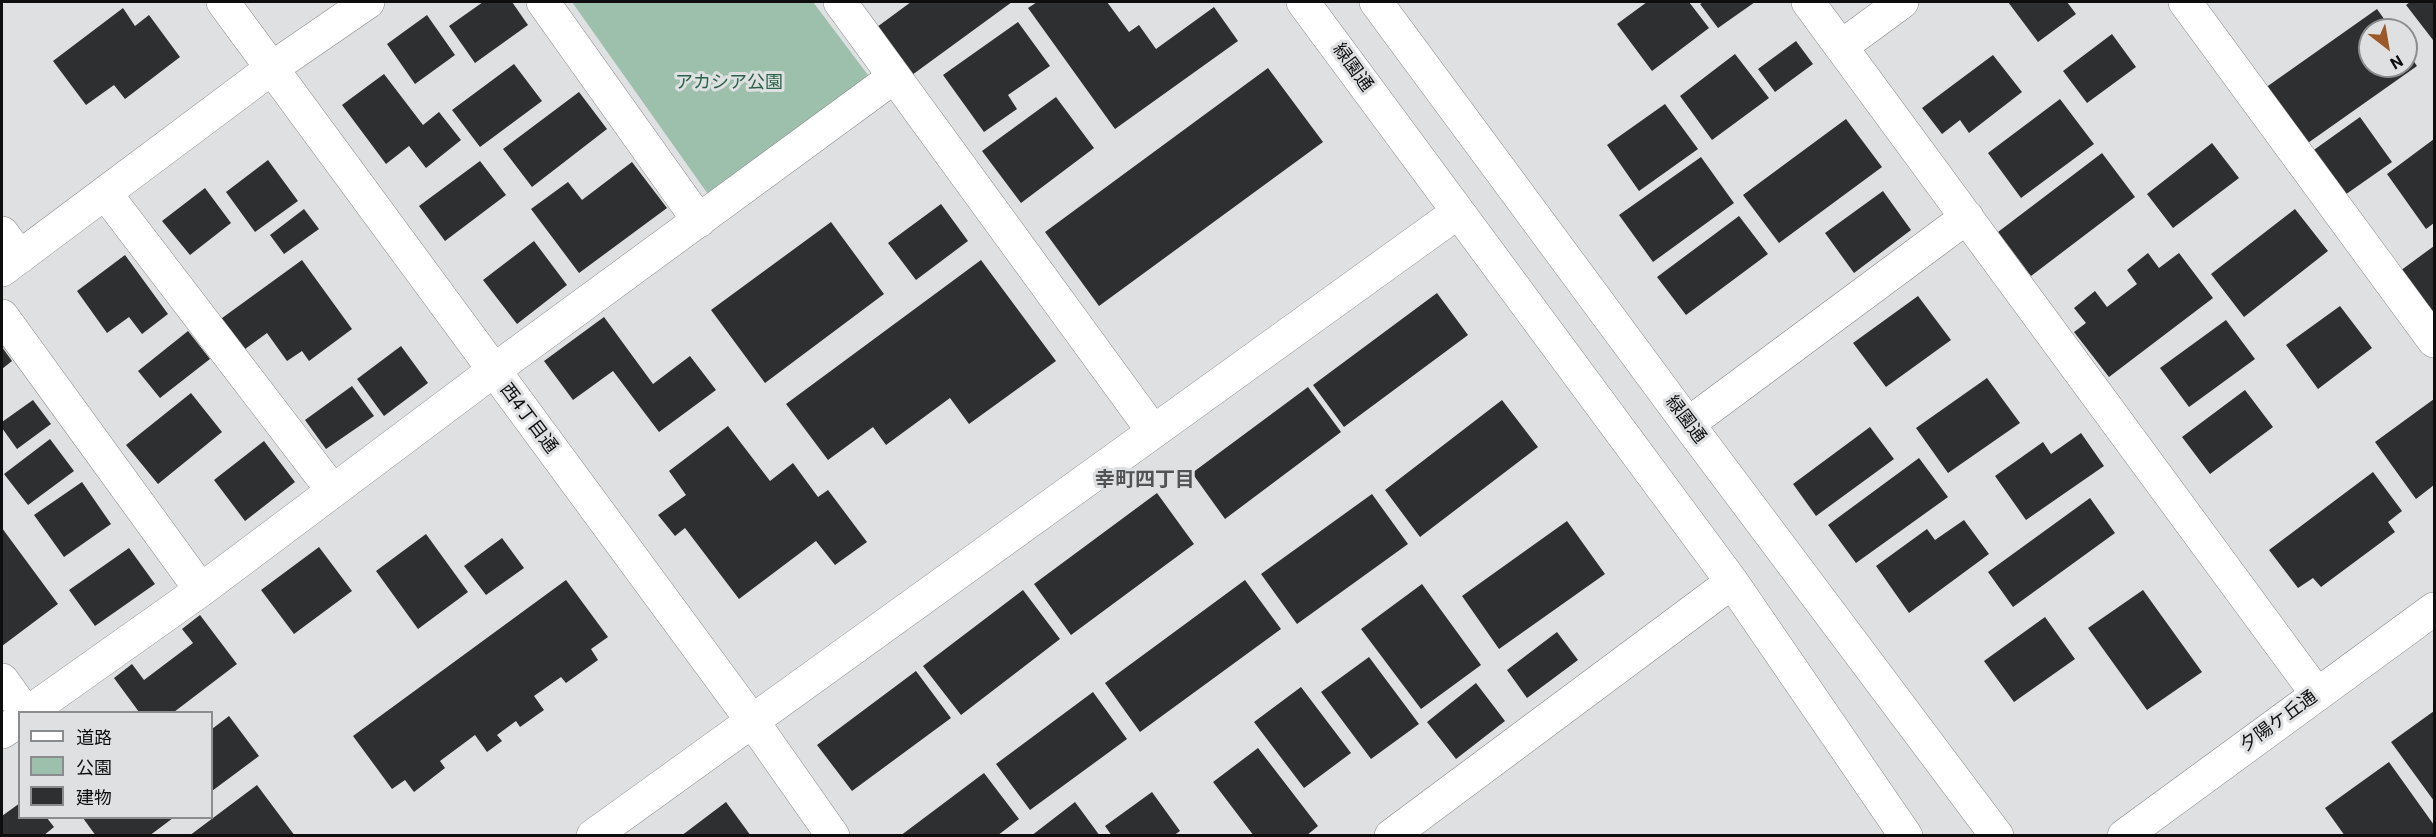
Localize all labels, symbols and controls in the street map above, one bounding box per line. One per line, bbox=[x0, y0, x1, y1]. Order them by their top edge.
north arrow bbox=[2358, 18, 2418, 78]
street label: 緑園通 bbox=[1327, 40, 1377, 96]
text: N bbox=[2387, 51, 2406, 73]
park label: アカシア公園 bbox=[675, 72, 783, 94]
street label: 西4丁目通 bbox=[495, 380, 561, 458]
street label: 緑園通 bbox=[1660, 392, 1710, 448]
district label: 幸町四丁目 bbox=[1095, 469, 1195, 493]
street label: 夕陽ケ丘通 bbox=[2236, 687, 2322, 757]
legend bbox=[18, 711, 213, 819]
text: 道路 bbox=[76, 727, 112, 748]
text: 公園 bbox=[76, 757, 112, 778]
text: 建物 bbox=[76, 787, 112, 808]

